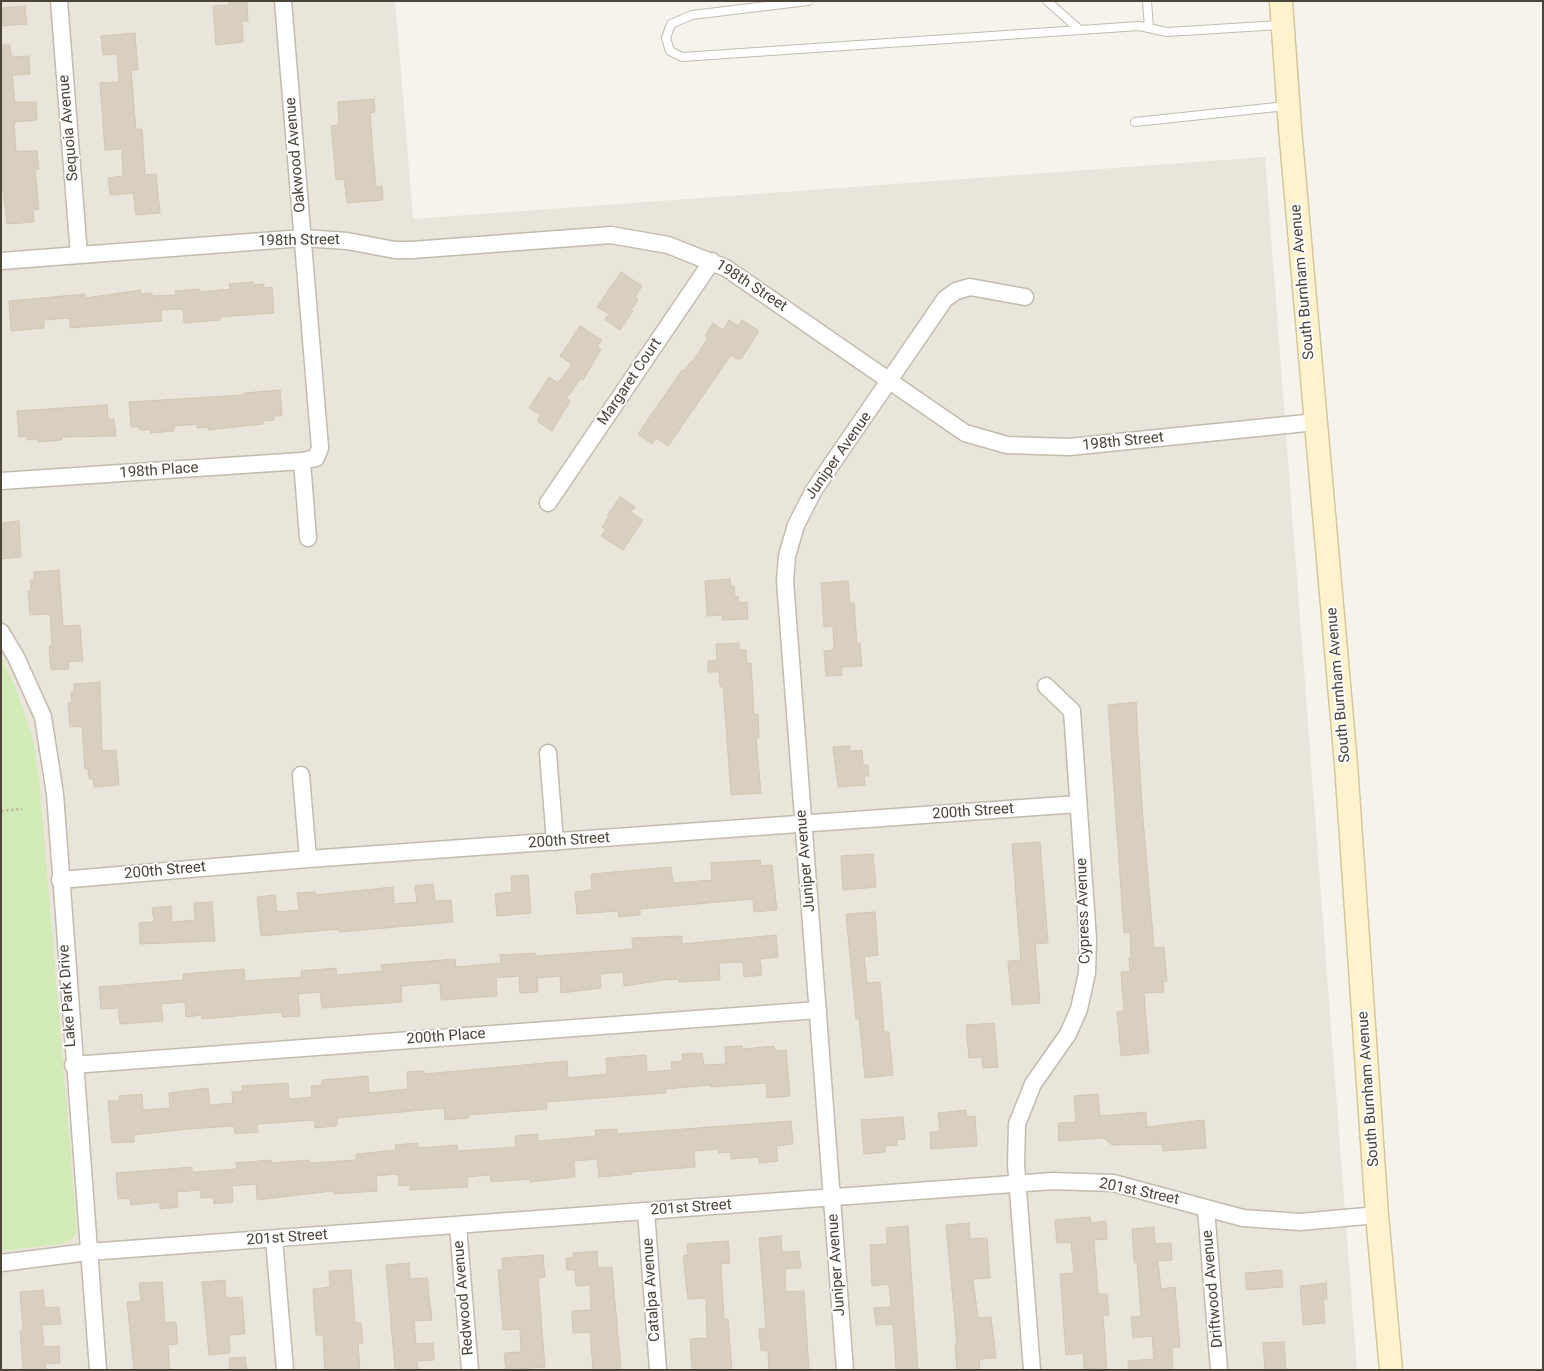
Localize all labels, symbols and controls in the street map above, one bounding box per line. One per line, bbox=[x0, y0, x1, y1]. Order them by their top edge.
street label: Sequoia Avenue bbox=[55, 74, 83, 182]
street label: Oakwood Avenue bbox=[282, 97, 310, 213]
street label: South Burnham Avenue bbox=[1287, 204, 1319, 360]
street label: 198th Street bbox=[258, 231, 340, 251]
street label: 198th Street bbox=[712, 256, 790, 316]
street label: Margaret Court bbox=[594, 335, 666, 429]
street label: Juniper Avenue bbox=[802, 409, 876, 503]
street label: 198th Street bbox=[1081, 429, 1165, 455]
street label: 198th Place bbox=[119, 459, 199, 483]
street label: South Burnham Avenue bbox=[1323, 607, 1355, 763]
street label: 200th Street bbox=[932, 800, 1014, 824]
street label: Juniper Avenue bbox=[793, 809, 819, 913]
street label: 200th Street bbox=[528, 829, 610, 853]
street label: 200th Street bbox=[123, 858, 207, 884]
street label: Cypress Avenue bbox=[1073, 858, 1095, 964]
street label: Lake Park Drive bbox=[55, 944, 81, 1048]
street label: South Burnham Avenue bbox=[1355, 1011, 1383, 1167]
street label: 200th Place bbox=[406, 1025, 486, 1049]
street label: 201st Street bbox=[1097, 1175, 1181, 1209]
street label: 201st Street bbox=[650, 1196, 732, 1220]
street label: Juniper Avenue bbox=[824, 1213, 850, 1317]
street label: 201st Street bbox=[246, 1226, 328, 1250]
street label: Driftwood Avenue bbox=[1199, 1229, 1227, 1349]
street label: Catalpa Avenue bbox=[639, 1238, 665, 1342]
street label: Redwood Avenue bbox=[450, 1240, 478, 1356]

